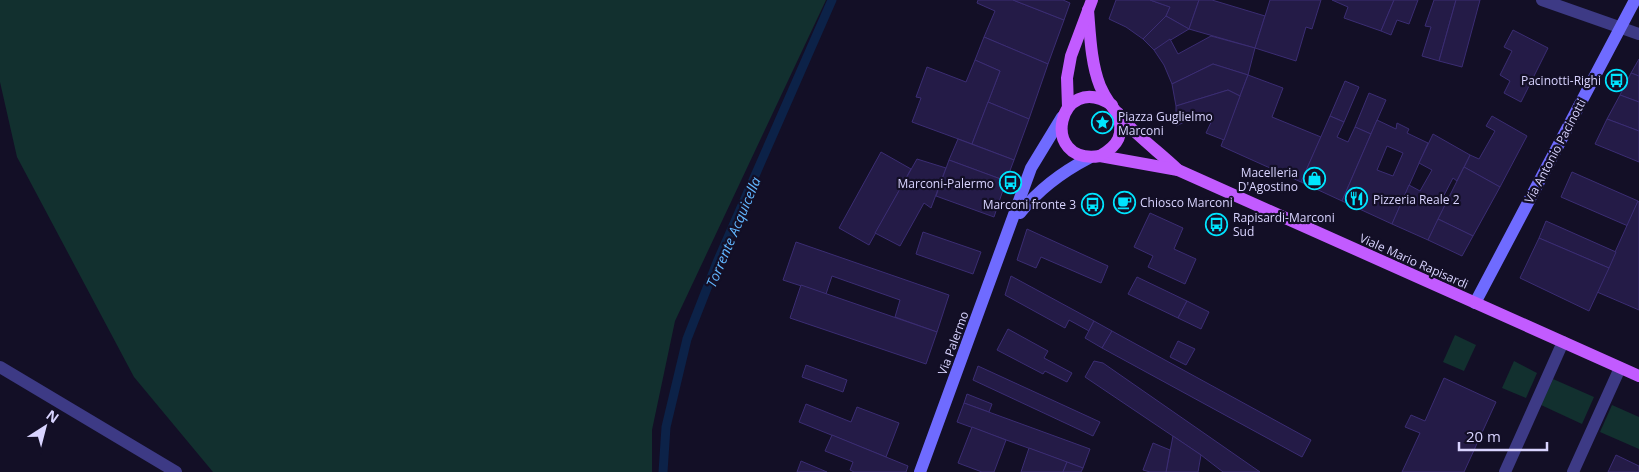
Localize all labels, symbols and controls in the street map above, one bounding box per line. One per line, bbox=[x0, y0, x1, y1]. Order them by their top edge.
bus stop icon: Pacinotti-Righi bbox=[1605, 68, 1629, 92]
place label: Pacinotti-Righi bbox=[1521, 72, 1601, 89]
street label: Via Antonio Pacinotti bbox=[1520, 96, 1590, 206]
place label: Piazza Guglielmo Marconi bbox=[1118, 108, 1213, 139]
place icon: Piazza Guglielmo Marconi bbox=[1090, 111, 1114, 135]
place label: Macelleria D'Agostino bbox=[1238, 164, 1298, 195]
shop icon: Macelleria D'Agostino bbox=[1302, 167, 1326, 191]
bus stop icon: Marconi-Palermo bbox=[998, 171, 1022, 195]
water label: Torrente Acquicella bbox=[701, 174, 765, 290]
place label: Marconi-Palermo bbox=[898, 175, 994, 192]
restaurant icon: Pizzeria Reale 2 bbox=[1345, 187, 1369, 211]
cafe icon: Chiosco Marconi bbox=[1112, 190, 1136, 214]
place label: Pizzeria Reale 2 bbox=[1373, 191, 1460, 208]
bus stop icon: Marconi fronte 3 bbox=[1080, 192, 1104, 216]
place label: Chiosco Marconi bbox=[1140, 194, 1233, 211]
place label: Marconi fronte 3 bbox=[983, 196, 1076, 213]
place label: Rapisardi-Marconi Sud bbox=[1233, 209, 1335, 240]
bus stop icon: Rapisardi-Marconi Sud bbox=[1205, 212, 1229, 236]
street label: Viale Mario Rapisardi bbox=[1357, 229, 1471, 293]
street label: Via Palermo bbox=[934, 309, 972, 377]
north arrow bbox=[20, 402, 70, 452]
text: N bbox=[43, 405, 63, 427]
scale bar bbox=[1459, 420, 1546, 452]
text: 20 m bbox=[1466, 426, 1501, 446]

